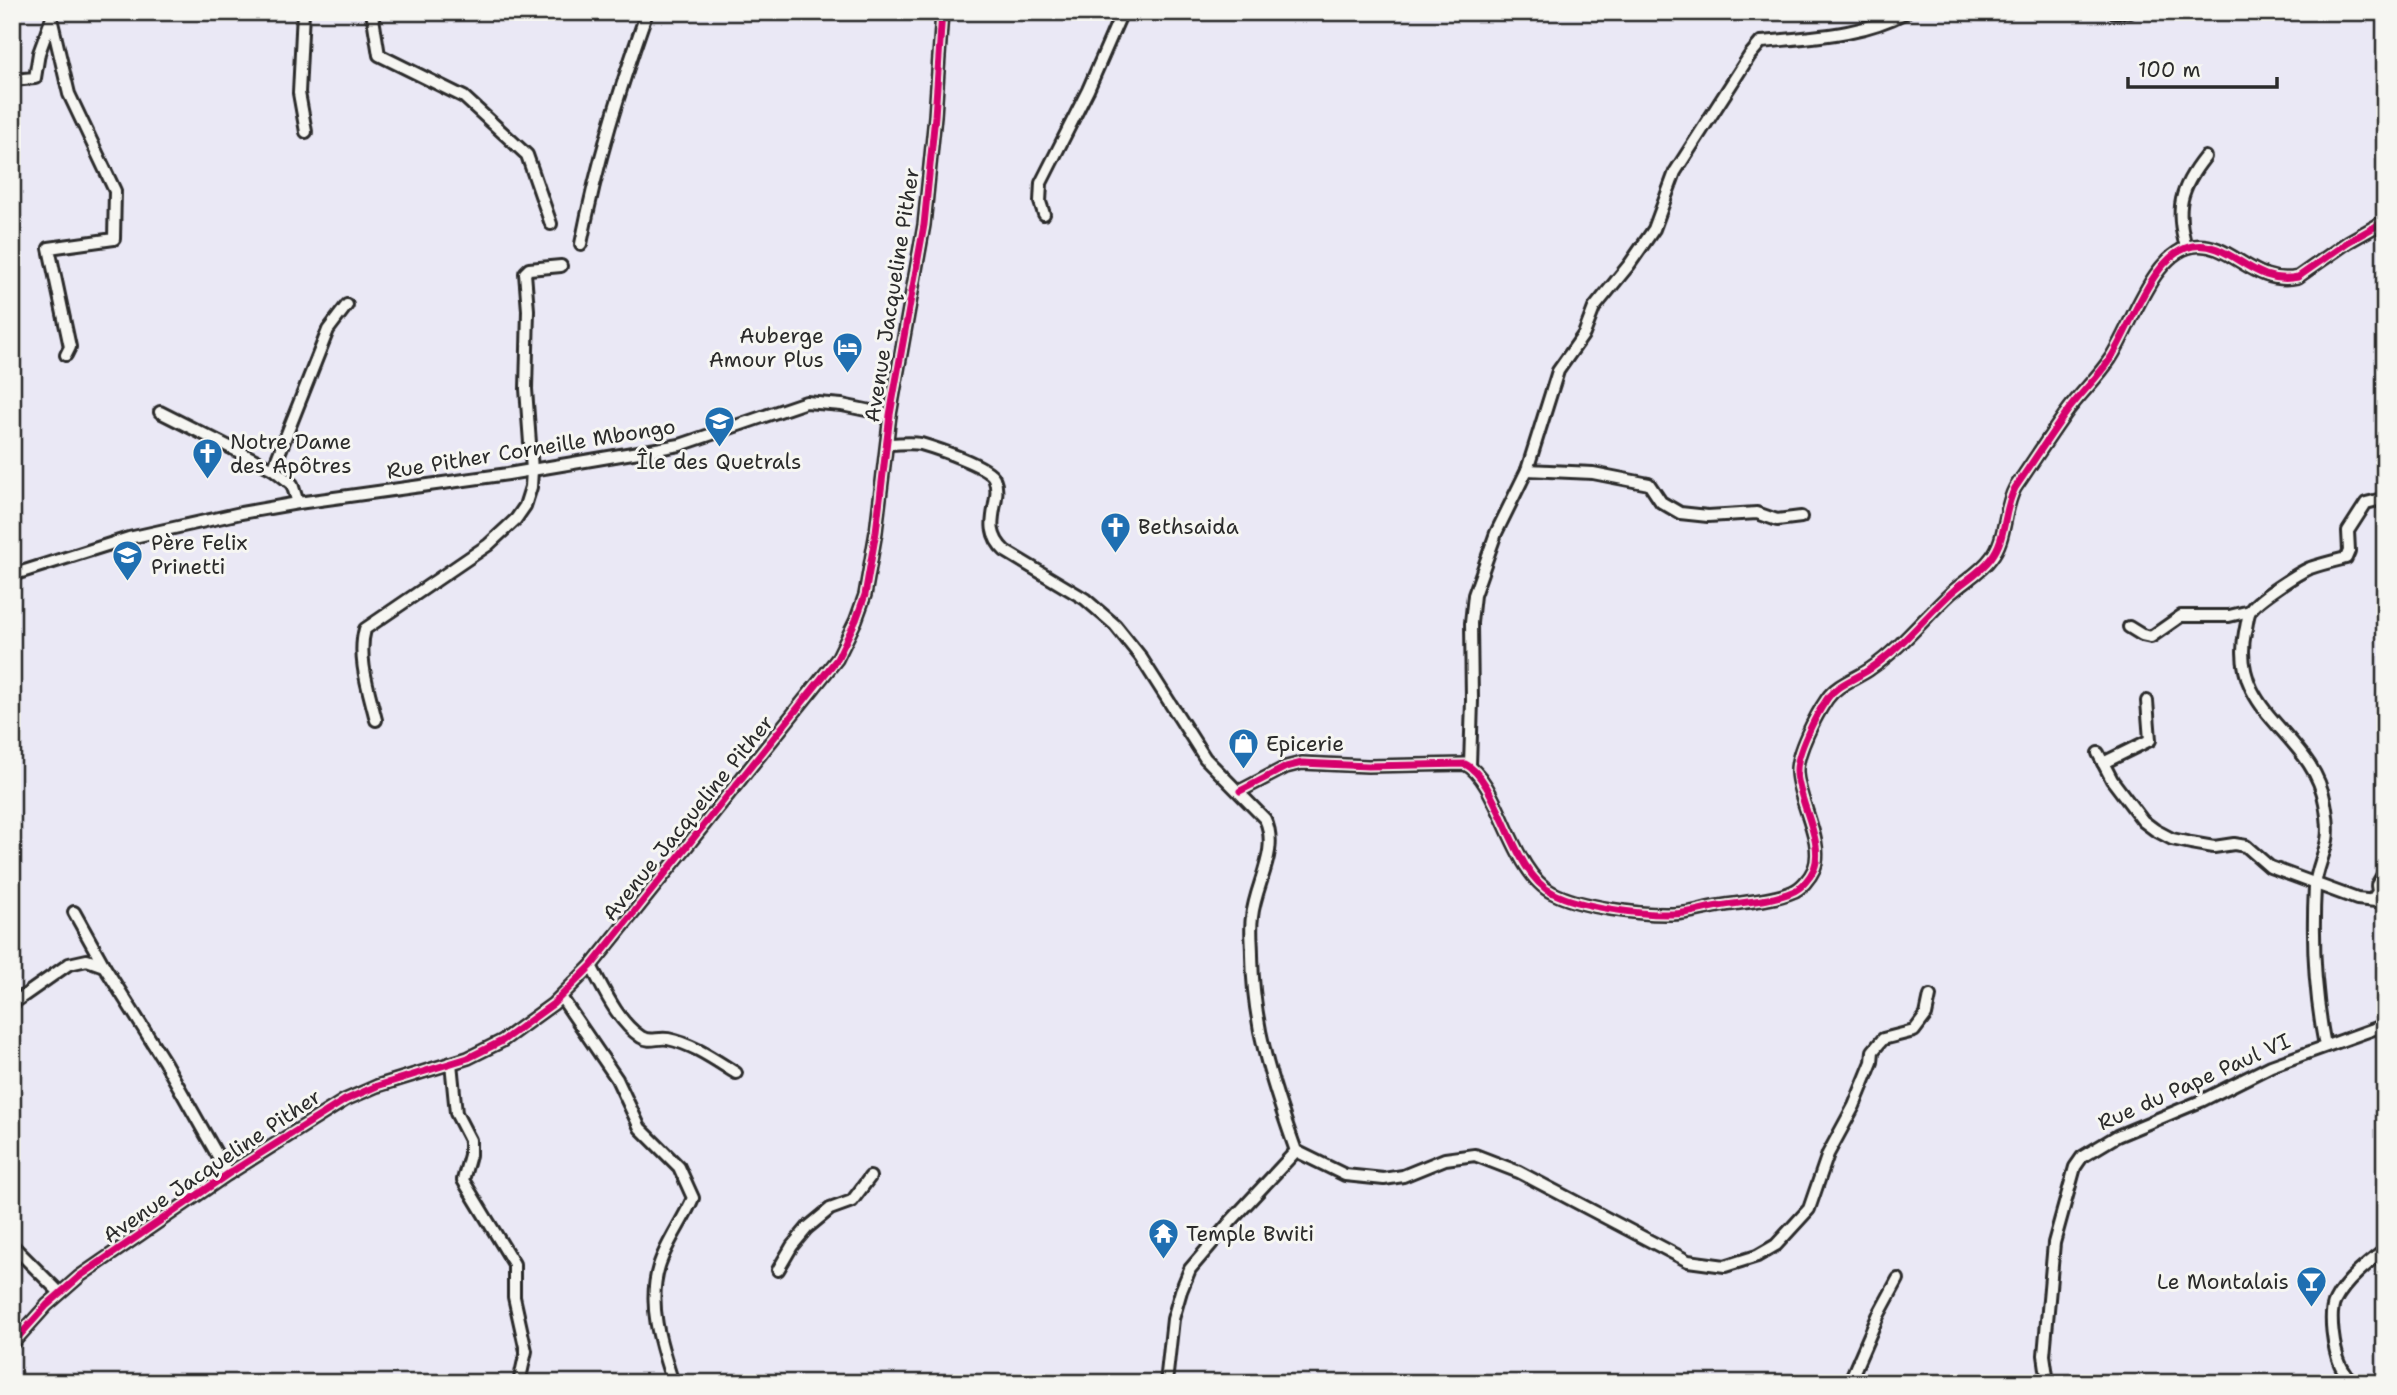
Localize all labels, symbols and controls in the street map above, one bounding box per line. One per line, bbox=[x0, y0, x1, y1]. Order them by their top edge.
scale bar bbox=[2128, 46, 2276, 90]
text: 100 m bbox=[2138, 56, 2201, 84]
street label: Avenue Jacqueline Pither bbox=[858, 166, 926, 424]
place label: Auberge Amour Plus bbox=[709, 322, 824, 374]
hotel icon: Auberge Amour Plus bbox=[830, 331, 864, 375]
school or university icon: Île des Quetrals bbox=[702, 405, 736, 449]
street label: Rue Pither Corneille Mbongo bbox=[385, 412, 677, 486]
place label: Notre Dame des Apôtres bbox=[230, 428, 352, 480]
church icon: Notre Dame des Apôtres bbox=[190, 437, 224, 481]
place label: Île des Quetrals bbox=[637, 447, 801, 476]
church icon: Bethsaida bbox=[1098, 510, 1132, 554]
place label: Bethsaida bbox=[1138, 513, 1239, 541]
place label: Père Felix Prinetti bbox=[151, 529, 248, 581]
school or university icon: Père Felix Prinetti bbox=[111, 538, 145, 582]
street label: Avenue Jacqueline Pither bbox=[596, 709, 780, 927]
shop icon: Epicerie bbox=[1226, 727, 1260, 771]
place label: Epicerie bbox=[1266, 730, 1344, 758]
street label: Rue du Pape Paul VI bbox=[2093, 1027, 2295, 1137]
street label: Avenue Jacqueline Pither bbox=[98, 1082, 327, 1250]
temple icon: Temple Bwiti bbox=[1146, 1217, 1180, 1261]
place label: Temple Bwiti bbox=[1186, 1220, 1314, 1248]
bar icon: Le Montalais bbox=[2295, 1265, 2329, 1309]
place label: Le Montalais bbox=[2157, 1268, 2289, 1296]

